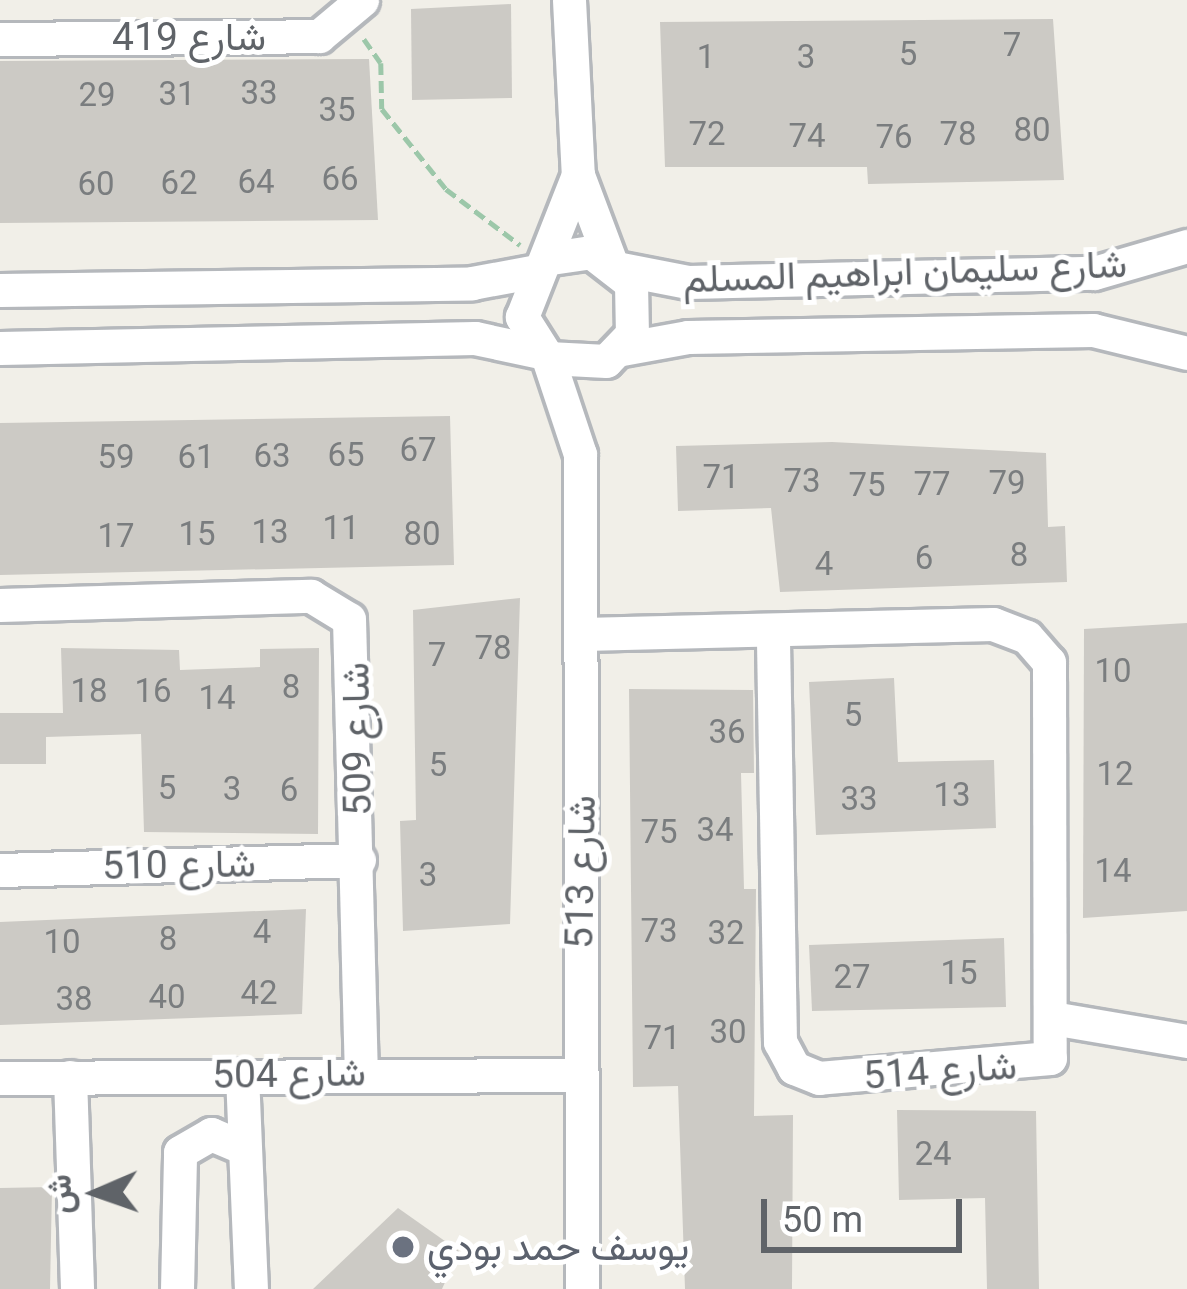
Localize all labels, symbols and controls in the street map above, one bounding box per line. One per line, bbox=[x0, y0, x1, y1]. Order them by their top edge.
street label: شارع 419 bbox=[112, 14, 266, 60]
house number: 7 bbox=[1003, 25, 1021, 65]
house number: 5 bbox=[899, 34, 917, 74]
house number: 1 bbox=[697, 37, 715, 77]
house number: 3 bbox=[797, 37, 815, 77]
house number: 33 bbox=[240, 73, 278, 113]
house number: 31 bbox=[158, 74, 196, 114]
house number: 29 bbox=[78, 75, 116, 115]
house number: 35 bbox=[318, 90, 356, 130]
house number: 80 bbox=[1013, 110, 1051, 150]
house number: 72 bbox=[688, 114, 726, 154]
house number: 78 bbox=[939, 114, 977, 154]
house number: 74 bbox=[788, 116, 826, 156]
house number: 76 bbox=[875, 117, 913, 157]
house number: 66 bbox=[321, 159, 359, 199]
house number: 64 bbox=[237, 162, 275, 202]
house number: 62 bbox=[160, 163, 198, 203]
house number: 60 bbox=[77, 164, 115, 204]
street label: شارع سليمان ابراهيم المسلم bbox=[682, 241, 1128, 303]
house number: 67 bbox=[399, 430, 437, 470]
house number: 65 bbox=[327, 435, 365, 475]
house number: 63 bbox=[253, 436, 291, 476]
house number: 59 bbox=[97, 437, 135, 477]
house number: 61 bbox=[177, 437, 215, 477]
house number: 71 bbox=[702, 457, 740, 497]
house number: 73 bbox=[783, 461, 821, 501]
house number: 79 bbox=[988, 463, 1026, 503]
house number: 77 bbox=[913, 464, 951, 504]
house number: 75 bbox=[848, 465, 886, 505]
house number: 11 bbox=[322, 508, 360, 548]
house number: 13 bbox=[251, 512, 289, 552]
house number: 15 bbox=[178, 514, 216, 554]
house number: 80 bbox=[403, 514, 441, 554]
house number: 17 bbox=[97, 516, 135, 556]
house number: 8 bbox=[1010, 535, 1028, 575]
house number: 6 bbox=[915, 538, 933, 578]
house number: 4 bbox=[815, 544, 833, 584]
house number: 78 bbox=[474, 628, 512, 668]
house number: 7 bbox=[428, 635, 446, 675]
house number: 10 bbox=[1094, 651, 1132, 691]
street label: شارع 509 bbox=[332, 662, 382, 816]
house number: 8 bbox=[282, 667, 300, 707]
house number: 18 bbox=[70, 671, 108, 711]
house number: 16 bbox=[134, 671, 172, 711]
house number: 14 bbox=[198, 678, 236, 718]
house number: 5 bbox=[844, 695, 862, 735]
house number: 36 bbox=[708, 712, 746, 752]
house number: 5 bbox=[429, 745, 447, 785]
house number: 12 bbox=[1096, 754, 1134, 794]
house number: 5 bbox=[158, 768, 176, 808]
house number: 3 bbox=[223, 769, 241, 809]
house number: 6 bbox=[280, 770, 298, 810]
house number: 13 bbox=[933, 775, 971, 815]
house number: 33 bbox=[840, 779, 878, 819]
street label: شارع 513 bbox=[556, 795, 606, 949]
house number: 34 bbox=[696, 810, 734, 850]
house number: 75 bbox=[640, 812, 678, 852]
street label: شارع 510 bbox=[102, 840, 256, 890]
house number: 14 bbox=[1094, 851, 1132, 891]
house number: 3 bbox=[419, 855, 437, 895]
house number: 73 bbox=[640, 911, 678, 951]
house number: 4 bbox=[253, 912, 271, 952]
house number: 32 bbox=[707, 913, 745, 953]
house number: 8 bbox=[159, 919, 177, 959]
house number: 10 bbox=[43, 922, 81, 962]
house number: 15 bbox=[940, 953, 978, 993]
house number: 27 bbox=[833, 957, 871, 997]
house number: 42 bbox=[240, 973, 278, 1013]
house number: 40 bbox=[148, 977, 186, 1017]
house number: 38 bbox=[55, 979, 93, 1019]
house number: 30 bbox=[709, 1012, 747, 1052]
house number: 71 bbox=[643, 1018, 681, 1058]
street label: شارع 514 bbox=[862, 1042, 1018, 1100]
street label: شارع 504 bbox=[212, 1049, 366, 1099]
north arrow bbox=[36, 1133, 156, 1253]
house number: 24 bbox=[914, 1134, 952, 1174]
text: ش bbox=[39, 1174, 80, 1215]
scale bar bbox=[767, 1175, 968, 1249]
text: 50 m bbox=[782, 1199, 863, 1241]
place label: يوسف حمد بودي bbox=[427, 1224, 689, 1270]
marker: يوسف حمد بودي bbox=[390, 1234, 416, 1260]

